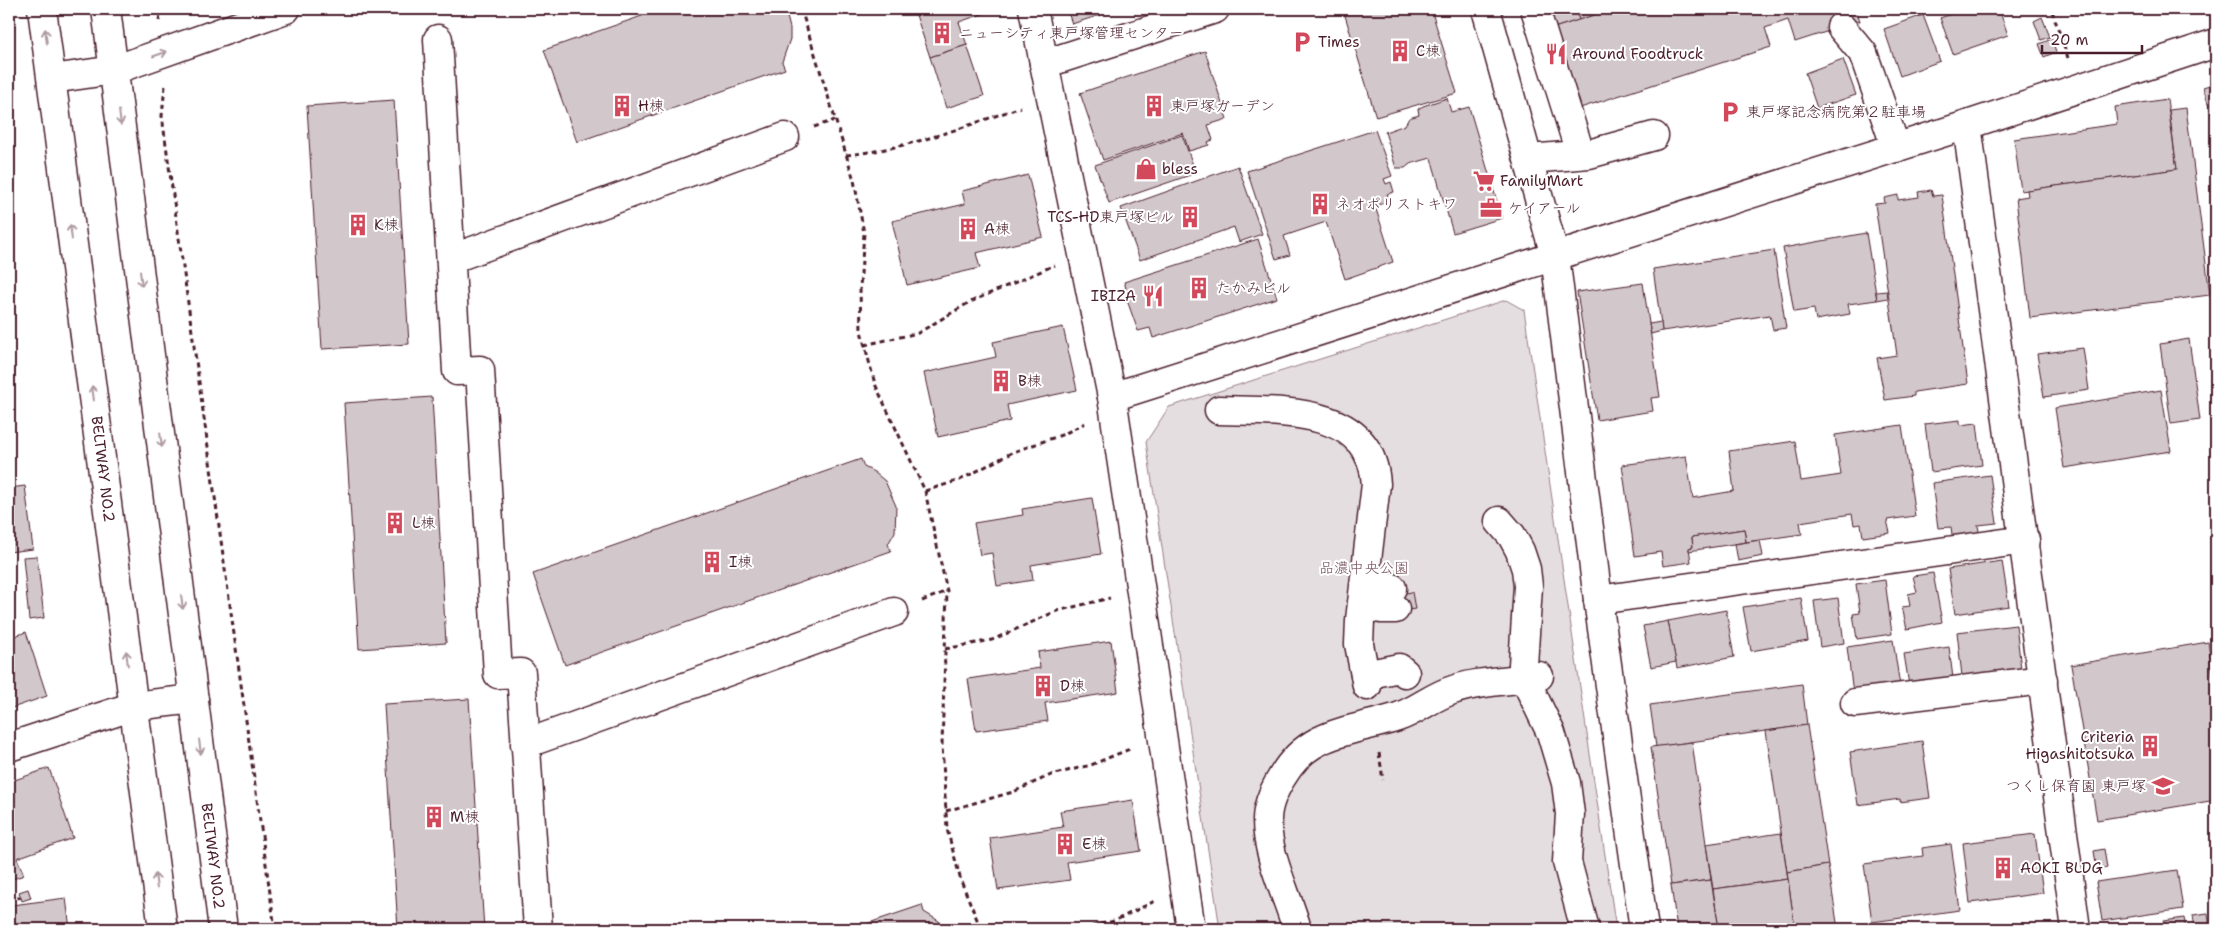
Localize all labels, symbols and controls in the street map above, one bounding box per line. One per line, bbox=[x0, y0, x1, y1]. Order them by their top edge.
building icon: ニューシティ東戸塚管理センター bbox=[929, 20, 955, 46]
scale bar bbox=[2042, 22, 2142, 54]
place label: ニューシティ東戸塚管理センター bbox=[959, 23, 1184, 43]
one-way arrow bbox=[41, 28, 51, 44]
parking icon: Times bbox=[1289, 29, 1315, 55]
text: 20 m bbox=[2050, 30, 2089, 50]
place label: Times bbox=[1318, 32, 1360, 52]
building icon: C棟 bbox=[1387, 38, 1413, 64]
place label: C棟 bbox=[1416, 41, 1440, 61]
restaurant icon: Around Foodtruck bbox=[1543, 41, 1569, 67]
place label: Around Foodtruck bbox=[1572, 44, 1703, 64]
one-way arrow bbox=[152, 49, 167, 58]
building icon: H棟 bbox=[609, 93, 635, 119]
building icon: 東戸塚ガーデン bbox=[1141, 93, 1167, 119]
place label: H棟 bbox=[638, 96, 664, 116]
place label: 東戸塚ガーデン bbox=[1170, 96, 1275, 116]
parking icon: 東戸塚記念病院第２駐車場 bbox=[1717, 99, 1743, 125]
place label: 東戸塚記念病院第２駐車場 bbox=[1746, 102, 1926, 122]
one-way arrow bbox=[115, 110, 125, 126]
shop icon: bless bbox=[1133, 156, 1159, 182]
place label: bless bbox=[1162, 159, 1198, 179]
supermarket icon: FamilyMart bbox=[1471, 168, 1497, 194]
place label: FamilyMart bbox=[1500, 171, 1583, 191]
building icon: ネオポリストキワ bbox=[1307, 191, 1333, 217]
place label: ネオポリストキワ bbox=[1336, 194, 1457, 214]
office icon: ケイアール bbox=[1478, 195, 1504, 221]
place label: ケイアール bbox=[1508, 198, 1581, 218]
building icon: TCS-HD東戸塚ビル bbox=[1177, 204, 1203, 230]
place label: TCS-HD東戸塚ビル bbox=[1047, 207, 1174, 227]
building icon: K棟 bbox=[345, 212, 371, 238]
place label: K棟 bbox=[374, 215, 399, 235]
building icon: A棟 bbox=[955, 216, 981, 242]
place label: A棟 bbox=[984, 219, 1010, 239]
one-way arrow bbox=[66, 224, 76, 240]
one-way arrow bbox=[136, 271, 146, 287]
building icon: たかみビル bbox=[1186, 275, 1212, 301]
place label: たかみビル bbox=[1216, 278, 1291, 298]
restaurant icon: IBIZA bbox=[1140, 283, 1166, 309]
place label: IBIZA bbox=[1091, 286, 1136, 306]
building icon: B棟 bbox=[988, 368, 1014, 394]
place label: B棟 bbox=[1018, 371, 1042, 391]
one-way arrow bbox=[87, 385, 97, 401]
street label: BELTWAY NO.2 bbox=[87, 415, 119, 523]
one-way arrow bbox=[156, 432, 166, 448]
building icon: L棟 bbox=[382, 510, 408, 536]
place label: L棟 bbox=[412, 513, 435, 533]
building icon: I棟 bbox=[699, 549, 725, 575]
place label: I棟 bbox=[729, 552, 752, 572]
park label: 品濃中央公園 bbox=[1319, 558, 1409, 578]
one-way arrow bbox=[177, 593, 187, 609]
one-way arrow bbox=[122, 650, 132, 666]
building icon: D棟 bbox=[1030, 673, 1056, 699]
place label: D棟 bbox=[1060, 676, 1085, 696]
place label: Criteria Higashitotsuka bbox=[2025, 727, 2135, 764]
building icon: Criteria Higashitotsuka bbox=[2137, 733, 2163, 759]
one-way arrow bbox=[195, 739, 205, 755]
school or university icon: つくし保育園 東戸塚 bbox=[2150, 773, 2176, 799]
place label: つくし保育園 東戸塚 bbox=[2006, 776, 2146, 796]
street label: BELTWAY NO.2 bbox=[197, 802, 229, 910]
building icon: M棟 bbox=[421, 804, 447, 830]
place label: M棟 bbox=[450, 807, 479, 827]
building icon: E棟 bbox=[1052, 831, 1078, 857]
place label: E棟 bbox=[1082, 834, 1106, 854]
building icon: AOKI BLDG bbox=[1990, 855, 2016, 881]
place label: AOKI BLDG bbox=[2020, 858, 2103, 878]
one-way arrow bbox=[151, 873, 161, 889]

